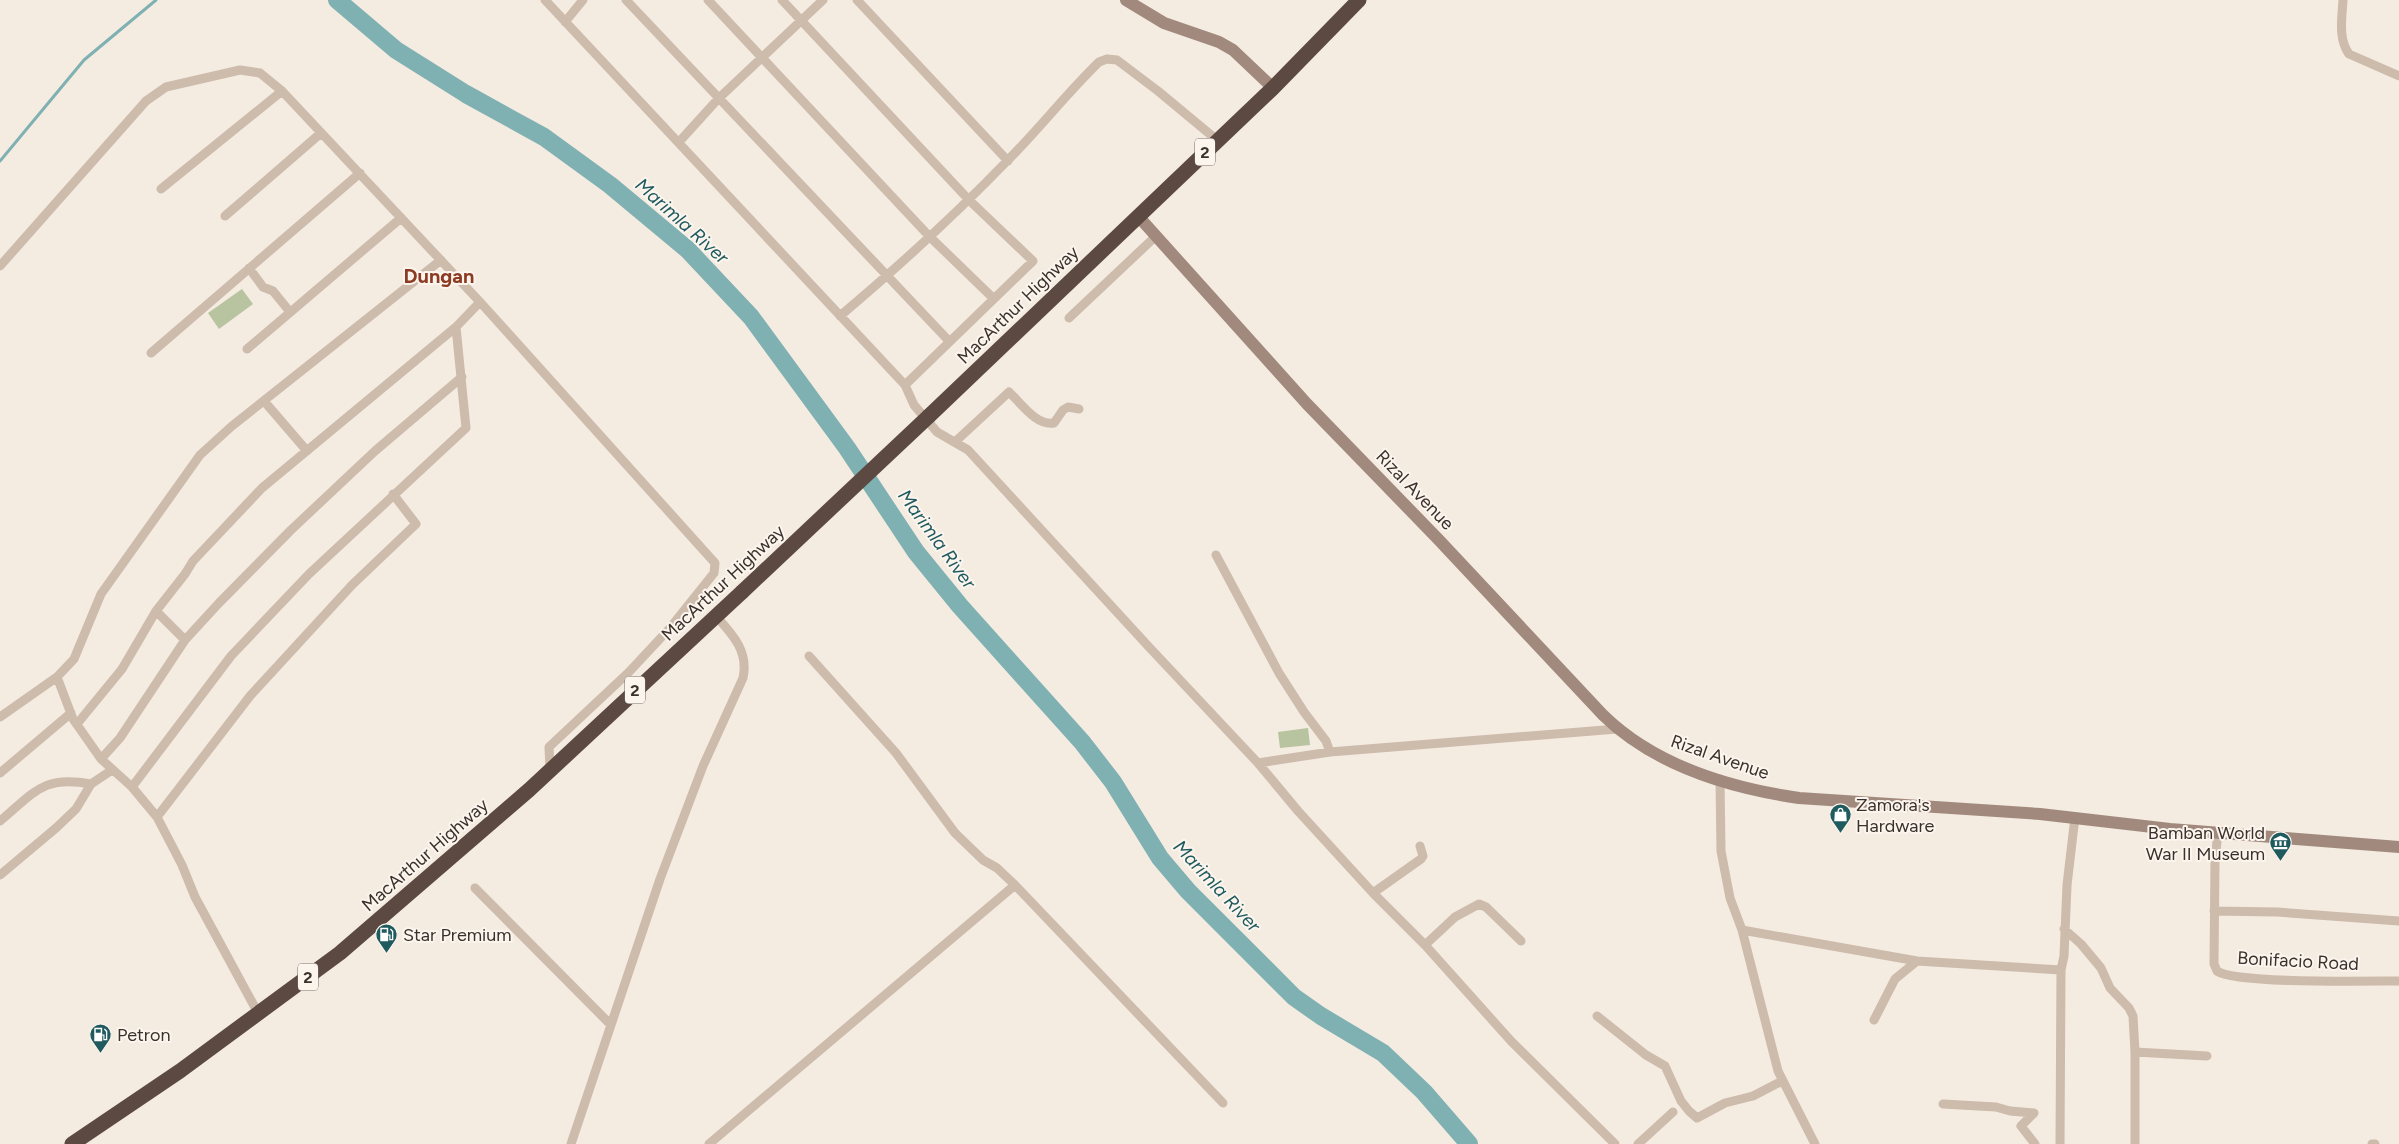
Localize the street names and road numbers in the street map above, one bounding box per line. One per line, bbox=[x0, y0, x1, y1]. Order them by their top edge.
road number: 2 bbox=[1195, 138, 1215, 166]
street label: MacArthur Highway bbox=[953, 241, 1084, 369]
street label: Rizal Avenue bbox=[1371, 445, 1459, 535]
street label: MacArthur Highway bbox=[657, 520, 790, 646]
road number: 2 bbox=[625, 676, 645, 704]
street label: Rizal Avenue bbox=[1668, 730, 1772, 784]
street label: MacArthur Highway bbox=[357, 794, 493, 916]
street label: Bonifacio Road bbox=[2237, 947, 2359, 975]
road number: 2 bbox=[298, 964, 318, 990]

